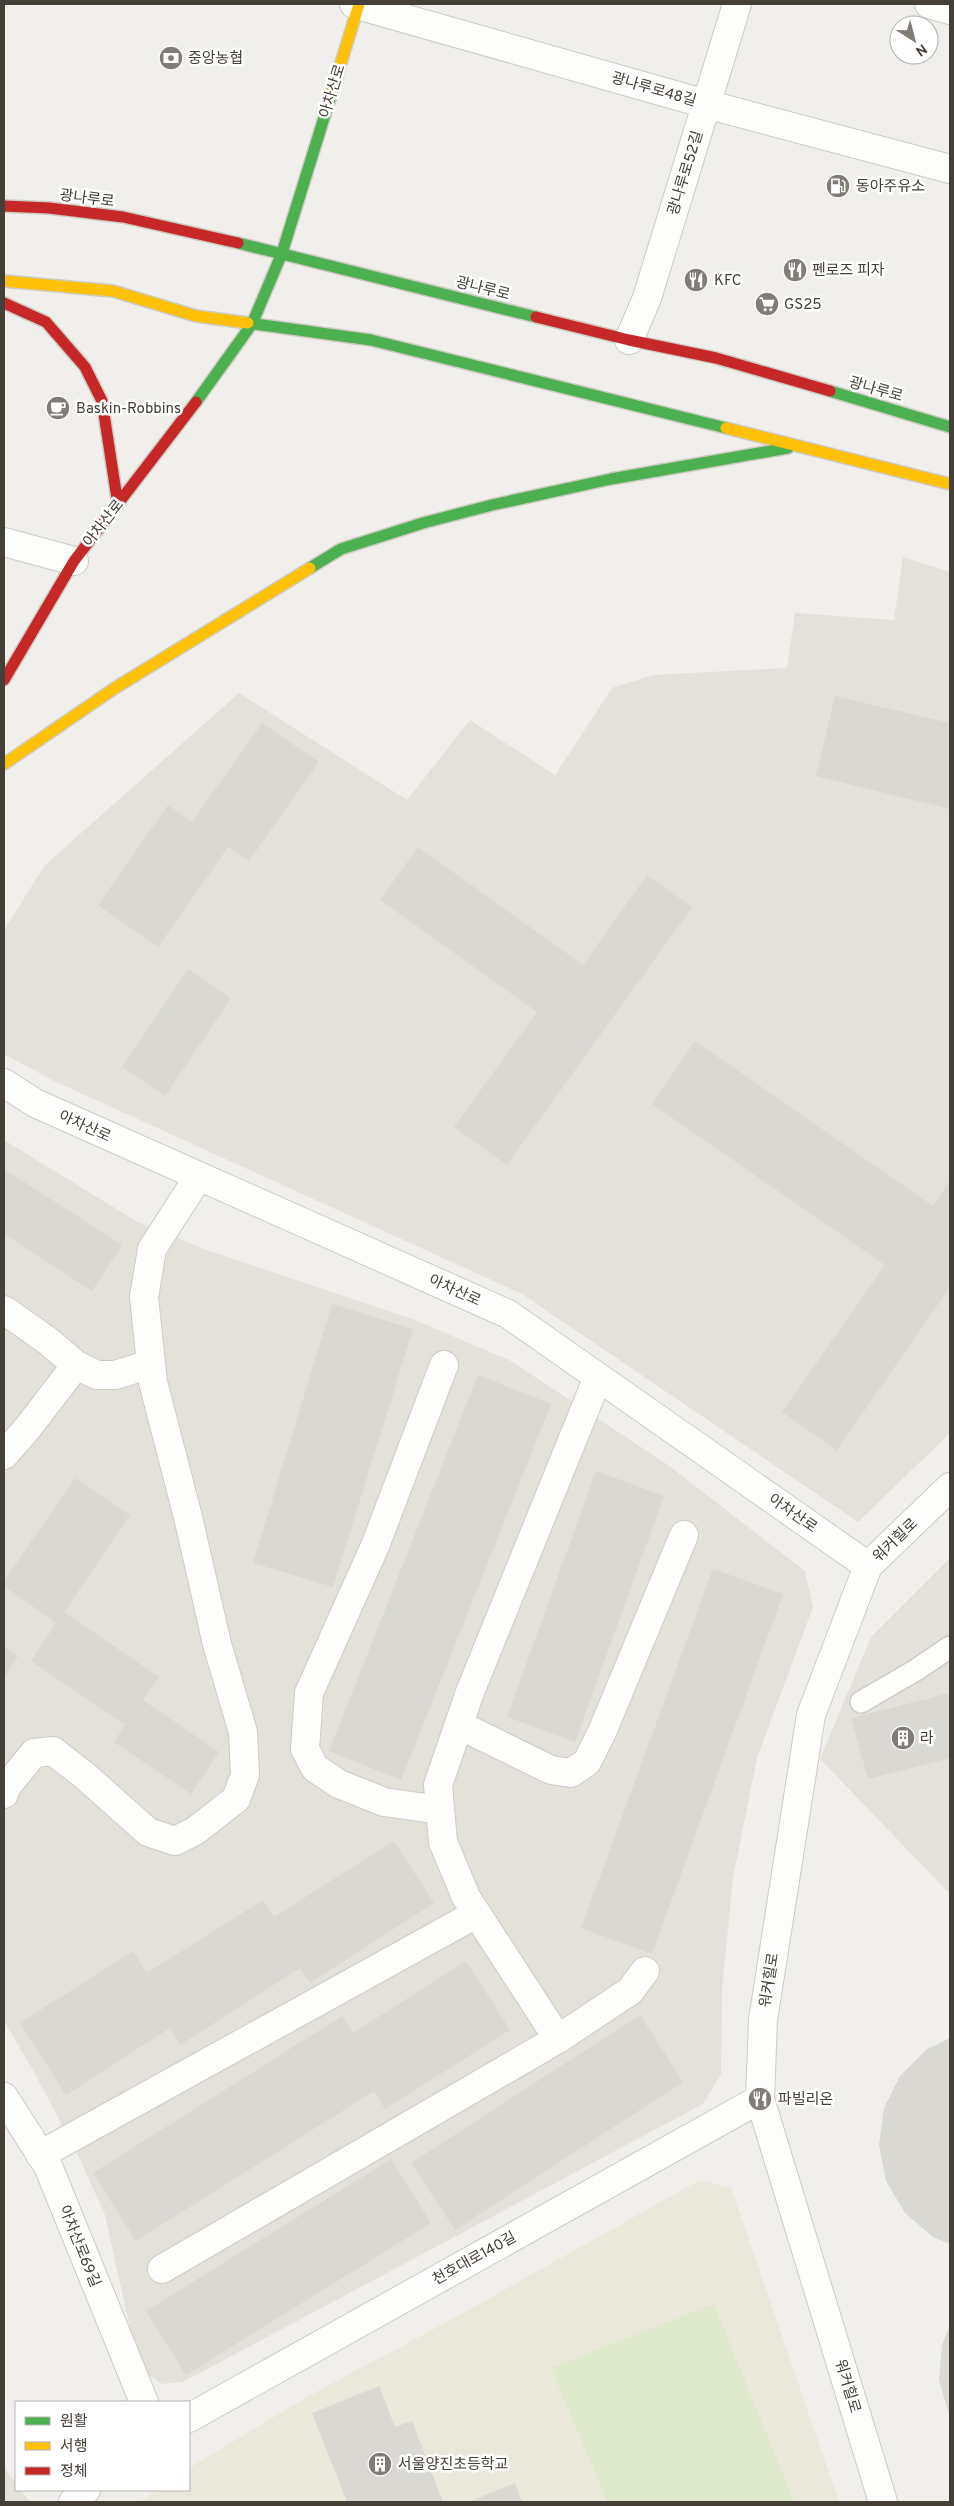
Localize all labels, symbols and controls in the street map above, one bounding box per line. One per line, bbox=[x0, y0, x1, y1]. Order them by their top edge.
north arrow bbox=[889, 15, 939, 65]
text: N bbox=[912, 39, 930, 59]
bank icon: 중앙농협 bbox=[158, 45, 184, 71]
place label: 중앙농협 bbox=[188, 50, 243, 69]
street label: 아차산로 bbox=[316, 62, 351, 121]
street label: 광나루로48길 bbox=[609, 69, 698, 112]
street label: 광나루로52길 bbox=[665, 129, 708, 218]
fuel station icon: 동아주유소 bbox=[825, 173, 851, 199]
place label: 동아주유소 bbox=[856, 178, 925, 197]
street label: 광나루로 bbox=[58, 187, 115, 212]
restaurant icon: 펜로즈 피자 bbox=[782, 257, 808, 283]
place label: 펜로즈 피자 bbox=[812, 262, 885, 281]
restaurant icon: KFC bbox=[683, 267, 709, 293]
place label: KFC bbox=[714, 272, 742, 291]
street label: 광나루로 bbox=[454, 274, 512, 305]
supermarket icon: GS25 bbox=[754, 291, 780, 317]
place label: GS25 bbox=[784, 296, 822, 315]
street label: 광나루로 bbox=[846, 374, 905, 407]
cafe icon: Baskin-Robbins bbox=[45, 395, 71, 421]
place label: Baskin-Robbins bbox=[76, 400, 181, 419]
street label: 아차산로 bbox=[80, 496, 129, 552]
street label: 아차산로 bbox=[55, 1107, 113, 1147]
street label: 아차산로 bbox=[425, 1271, 483, 1311]
street label: 아차산로 bbox=[764, 1491, 820, 1538]
street label: 워커힐로 bbox=[870, 1515, 922, 1567]
building icon: 라 bbox=[890, 1725, 916, 1751]
place label: 라 bbox=[920, 1730, 934, 1749]
street label: 워커힐로 bbox=[757, 1951, 784, 2009]
restaurant icon: 파빌리온 bbox=[747, 2086, 773, 2112]
place label: 파빌리온 bbox=[778, 2091, 833, 2110]
street label: 아차산로69길 bbox=[54, 2203, 104, 2290]
street label: 천호대로140길 bbox=[429, 2228, 520, 2290]
street label: 워커힐로 bbox=[829, 2357, 864, 2416]
legend bbox=[15, 2401, 190, 2491]
text: 원활 bbox=[60, 2413, 88, 2432]
text: 서행 bbox=[60, 2438, 88, 2457]
building icon: 서울양진초등학교 bbox=[367, 2451, 393, 2477]
place label: 서울양진초등학교 bbox=[398, 2455, 508, 2475]
text: 정체 bbox=[60, 2463, 88, 2482]

